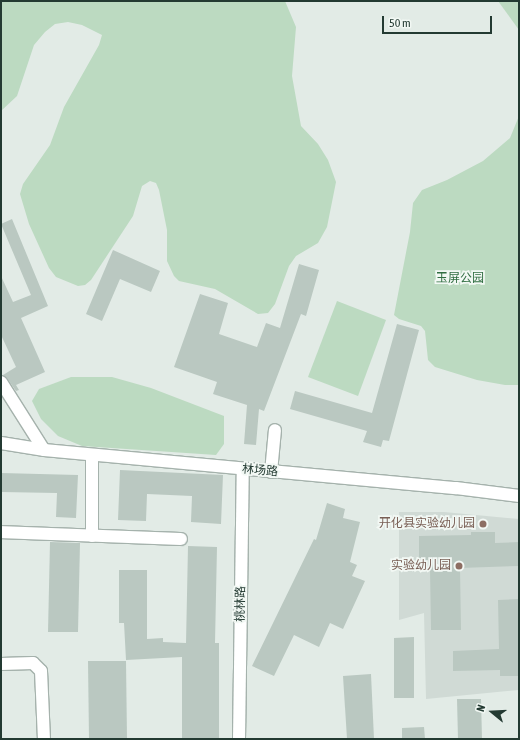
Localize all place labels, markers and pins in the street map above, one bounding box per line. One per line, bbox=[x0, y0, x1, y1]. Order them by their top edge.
place label: 开化县实验幼儿园 bbox=[379, 517, 475, 531]
marker: 开化县实验幼儿园 bbox=[478, 519, 488, 529]
place label: 实验幼儿园 bbox=[391, 559, 451, 573]
marker: 实验幼儿园 bbox=[454, 561, 464, 571]

